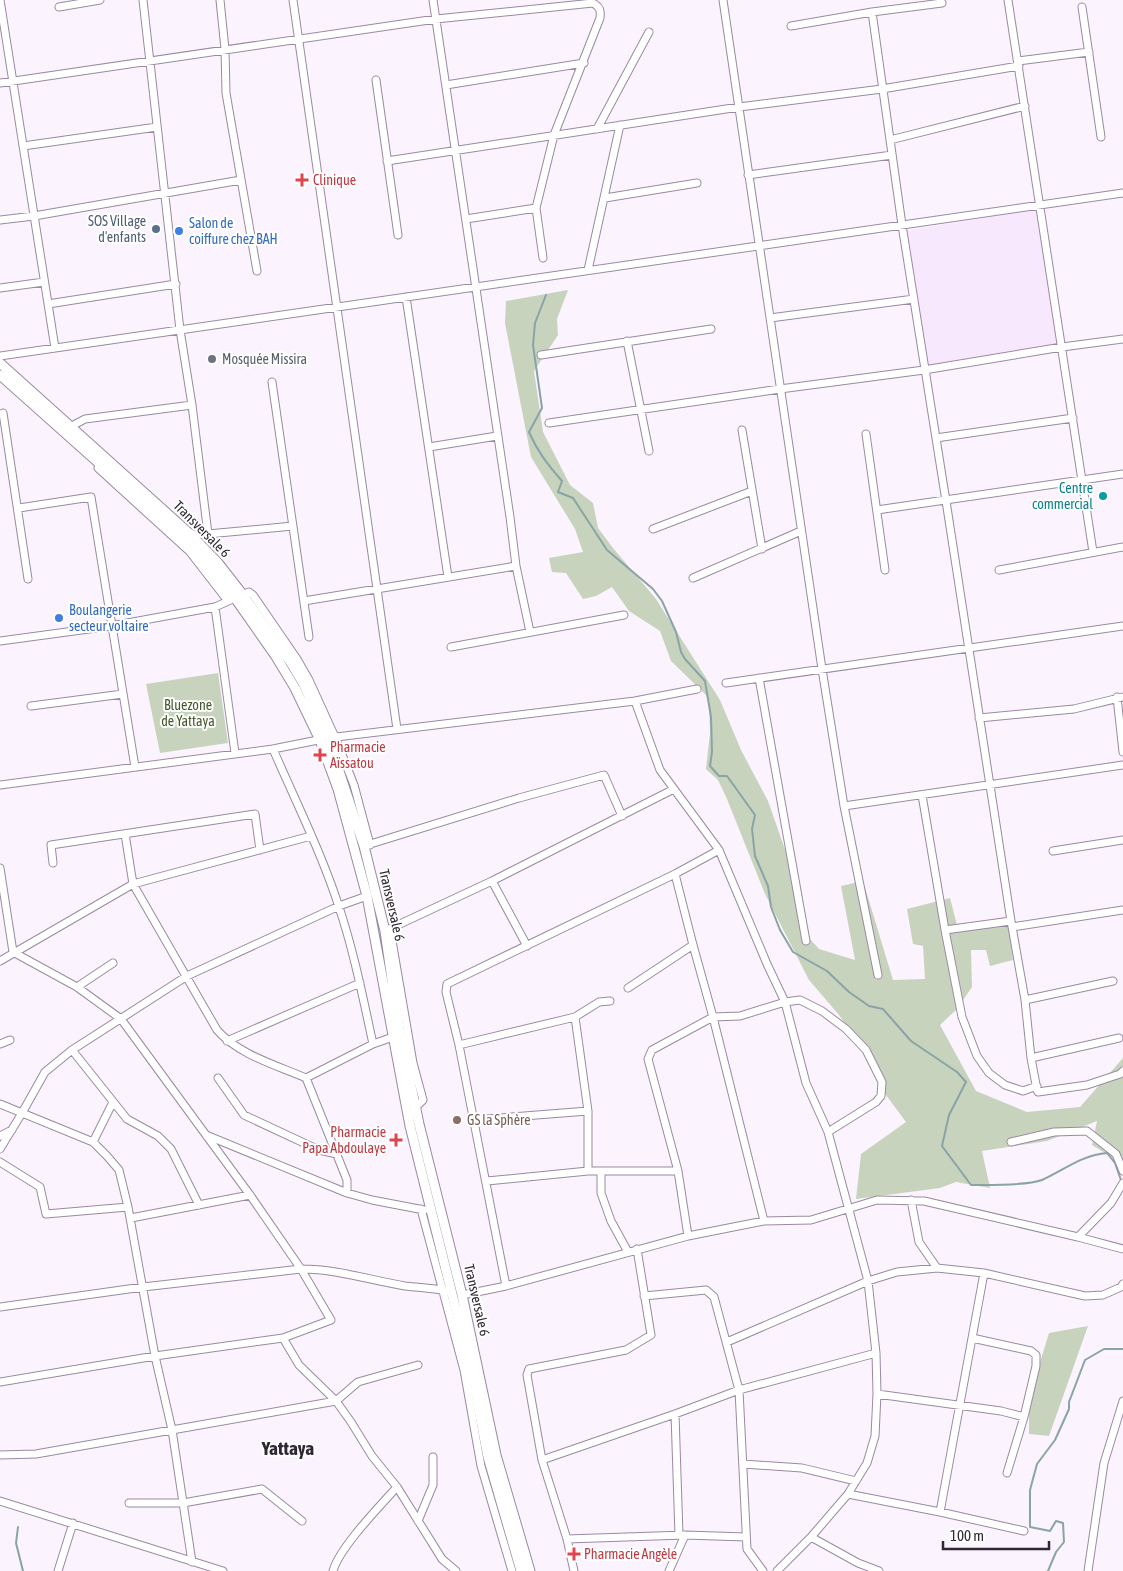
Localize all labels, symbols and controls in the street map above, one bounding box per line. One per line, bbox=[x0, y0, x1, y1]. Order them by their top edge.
place label: Clinique bbox=[313, 172, 356, 188]
marker: Clinique bbox=[295, 173, 309, 187]
place label: SOS Village d'enfants bbox=[88, 213, 146, 245]
place label: Salon de coiffure chez BAH bbox=[189, 215, 278, 247]
marker: SOS Village d'enfants bbox=[150, 223, 162, 235]
marker: Salon de coiffure chez BAH bbox=[173, 225, 185, 237]
place label: Mosquée Missira bbox=[222, 351, 307, 367]
marker: Mosquée Missira bbox=[206, 353, 218, 365]
place label: Centre commercial bbox=[1032, 480, 1093, 512]
marker: Centre commercial bbox=[1097, 490, 1109, 502]
street label: Transversale 6 bbox=[170, 497, 234, 561]
place label: Boulangerie secteur voltaire bbox=[69, 602, 149, 634]
marker: Boulangerie secteur voltaire bbox=[53, 612, 65, 624]
park label: Bluezone de Yattaya bbox=[161, 697, 215, 729]
place label: Pharmacie Aïssatou bbox=[330, 739, 386, 771]
marker: Pharmacie Aïssatou bbox=[314, 749, 326, 761]
street label: Transversale 6 bbox=[376, 867, 408, 943]
place label: GS la Sphère bbox=[467, 1112, 531, 1128]
marker: GS la Sphère bbox=[451, 1114, 463, 1126]
place label: Pharmacie Papa Abdoulaye bbox=[302, 1124, 386, 1156]
marker: Pharmacie Papa Abdoulaye bbox=[390, 1134, 402, 1146]
street label: Transversale 6 bbox=[461, 1262, 493, 1338]
district label: Yattaya bbox=[261, 1437, 314, 1459]
scale bar bbox=[943, 1518, 1049, 1550]
text: 100 m bbox=[950, 1527, 984, 1544]
place label: Pharmacie Angèle bbox=[584, 1546, 677, 1562]
marker: Pharmacie Angèle bbox=[568, 1548, 580, 1560]

